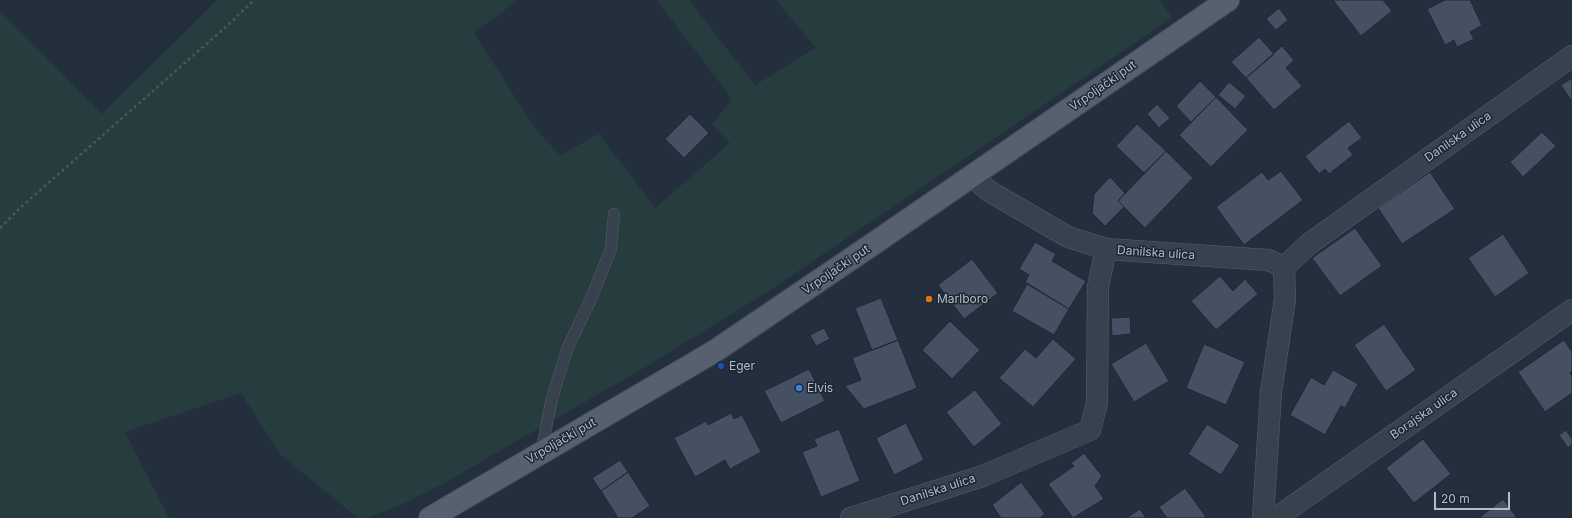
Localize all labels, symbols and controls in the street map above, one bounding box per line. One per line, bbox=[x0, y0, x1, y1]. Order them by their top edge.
street label: Vrpoljački put bbox=[1067, 58, 1139, 114]
street label: Danilska ulica bbox=[1422, 109, 1494, 165]
street label: Vrpoljački put bbox=[800, 242, 872, 298]
street label: Danilska ulica bbox=[1117, 243, 1195, 263]
place label: Marlboro bbox=[937, 292, 988, 306]
marker: Marlboro bbox=[924, 294, 934, 304]
place label: Eger bbox=[729, 359, 755, 373]
marker: Eger bbox=[716, 361, 726, 371]
place label: Elvis bbox=[807, 381, 833, 395]
marker: Elvis bbox=[794, 383, 804, 393]
street label: Borajska ulica bbox=[1388, 385, 1460, 443]
street label: Vrpoljački put bbox=[524, 415, 598, 467]
street label: Danilska ulica bbox=[899, 471, 977, 509]
scale bar bbox=[1436, 484, 1512, 510]
text: 20 m bbox=[1441, 491, 1470, 506]

